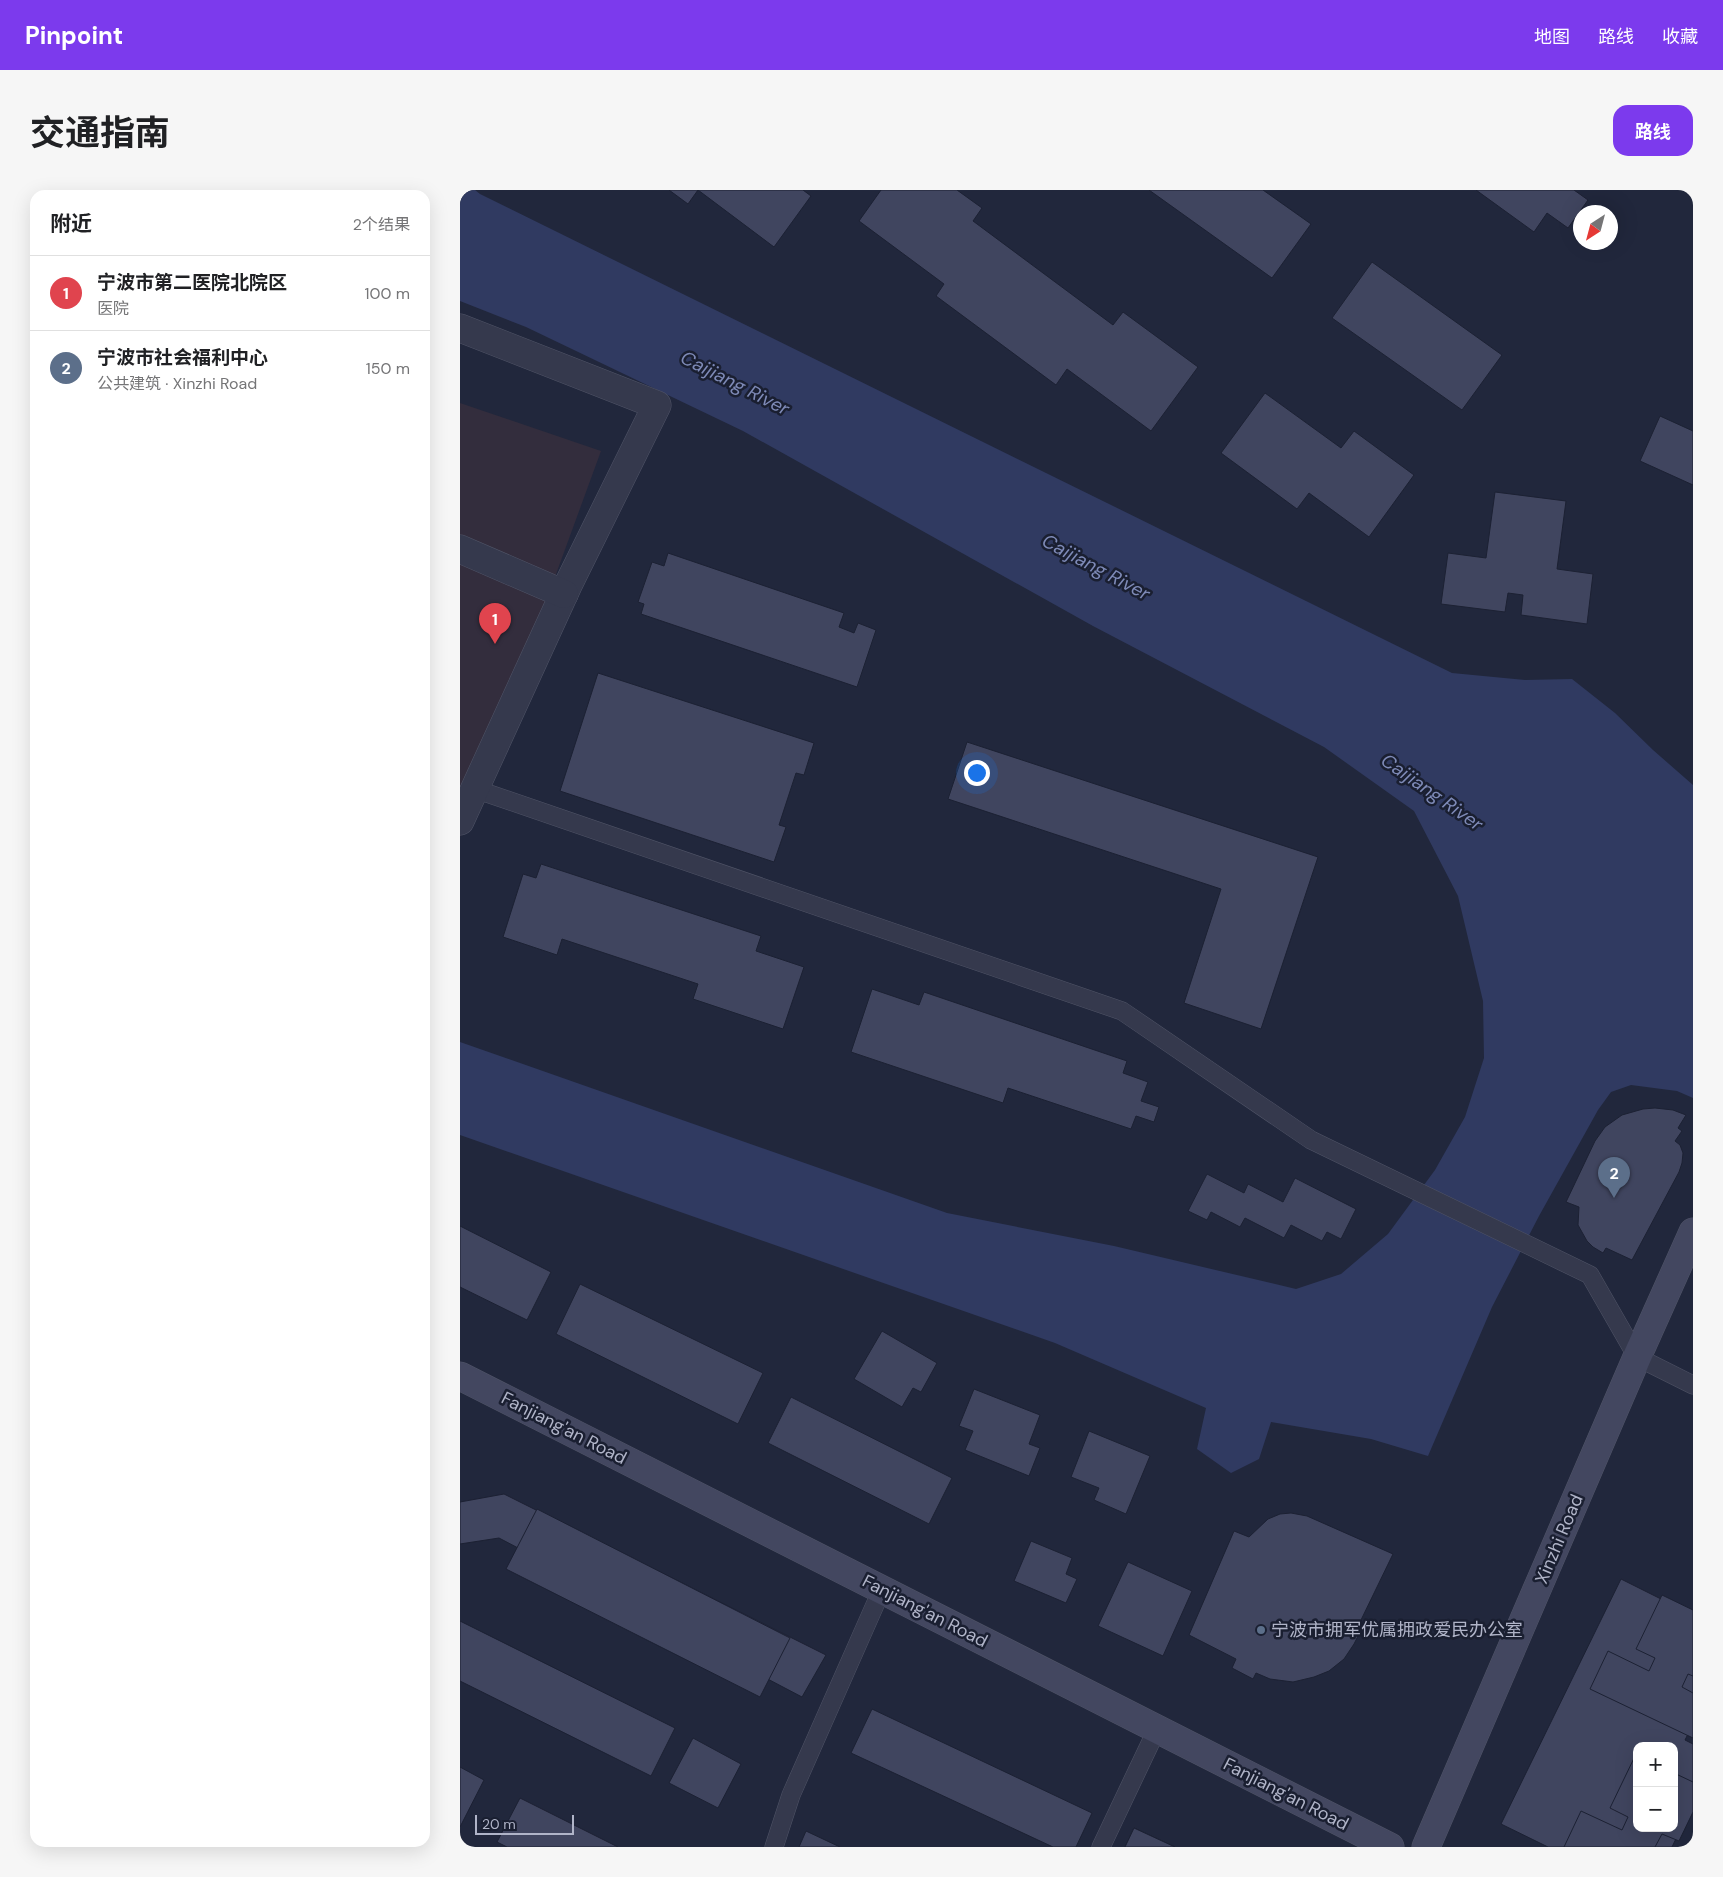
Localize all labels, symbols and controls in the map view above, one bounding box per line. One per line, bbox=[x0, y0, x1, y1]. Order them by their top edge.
text: Pinpoint bbox=[25, 20, 123, 51]
text: 地图 bbox=[1534, 25, 1570, 49]
text: 路线 bbox=[1598, 25, 1634, 49]
text: 收藏 bbox=[1662, 25, 1698, 49]
button: 路线 bbox=[1613, 105, 1693, 156]
text: 交通指南 bbox=[30, 110, 170, 156]
north arrow bbox=[1573, 205, 1618, 250]
text: 附近 bbox=[50, 210, 92, 238]
text: 2个结果 bbox=[353, 214, 410, 235]
text: 宁波市第二医院北院区 bbox=[97, 270, 287, 295]
text: 1 bbox=[63, 283, 69, 304]
text: 100 m bbox=[365, 283, 410, 304]
text: 医院 bbox=[97, 298, 129, 319]
text: 宁波市社会福利中心 bbox=[97, 345, 268, 370]
water label: Caijiang River bbox=[676, 345, 795, 422]
text: 2 bbox=[61, 358, 71, 379]
text: 150 m bbox=[366, 358, 410, 379]
text: 公共建筑 · Xinzhi Road bbox=[97, 373, 257, 394]
water label: Caijiang River bbox=[1038, 528, 1155, 606]
pin: 1 bbox=[479, 603, 511, 644]
water label: Caijiang River bbox=[1376, 748, 1489, 837]
your location bbox=[964, 760, 990, 786]
pin: 2 bbox=[1598, 1157, 1630, 1198]
street label: Fanjiang'an Road bbox=[497, 1386, 631, 1470]
street label: Xinzhi Road bbox=[1529, 1491, 1589, 1587]
street label: Fanjiang'an Road bbox=[858, 1569, 992, 1653]
place label: 宁波市拥军优属拥政爱民办公室 bbox=[1271, 1618, 1523, 1642]
marker: 宁波市拥军优属拥政爱民办公室 bbox=[1255, 1624, 1267, 1636]
map controls bbox=[1633, 1742, 1678, 1832]
button: + bbox=[1633, 1742, 1678, 1787]
street label: Fanjiang'an Road bbox=[1219, 1752, 1353, 1836]
button: − bbox=[1633, 1787, 1678, 1832]
scale bar bbox=[475, 1812, 574, 1835]
text: 20 m bbox=[482, 1815, 516, 1833]

